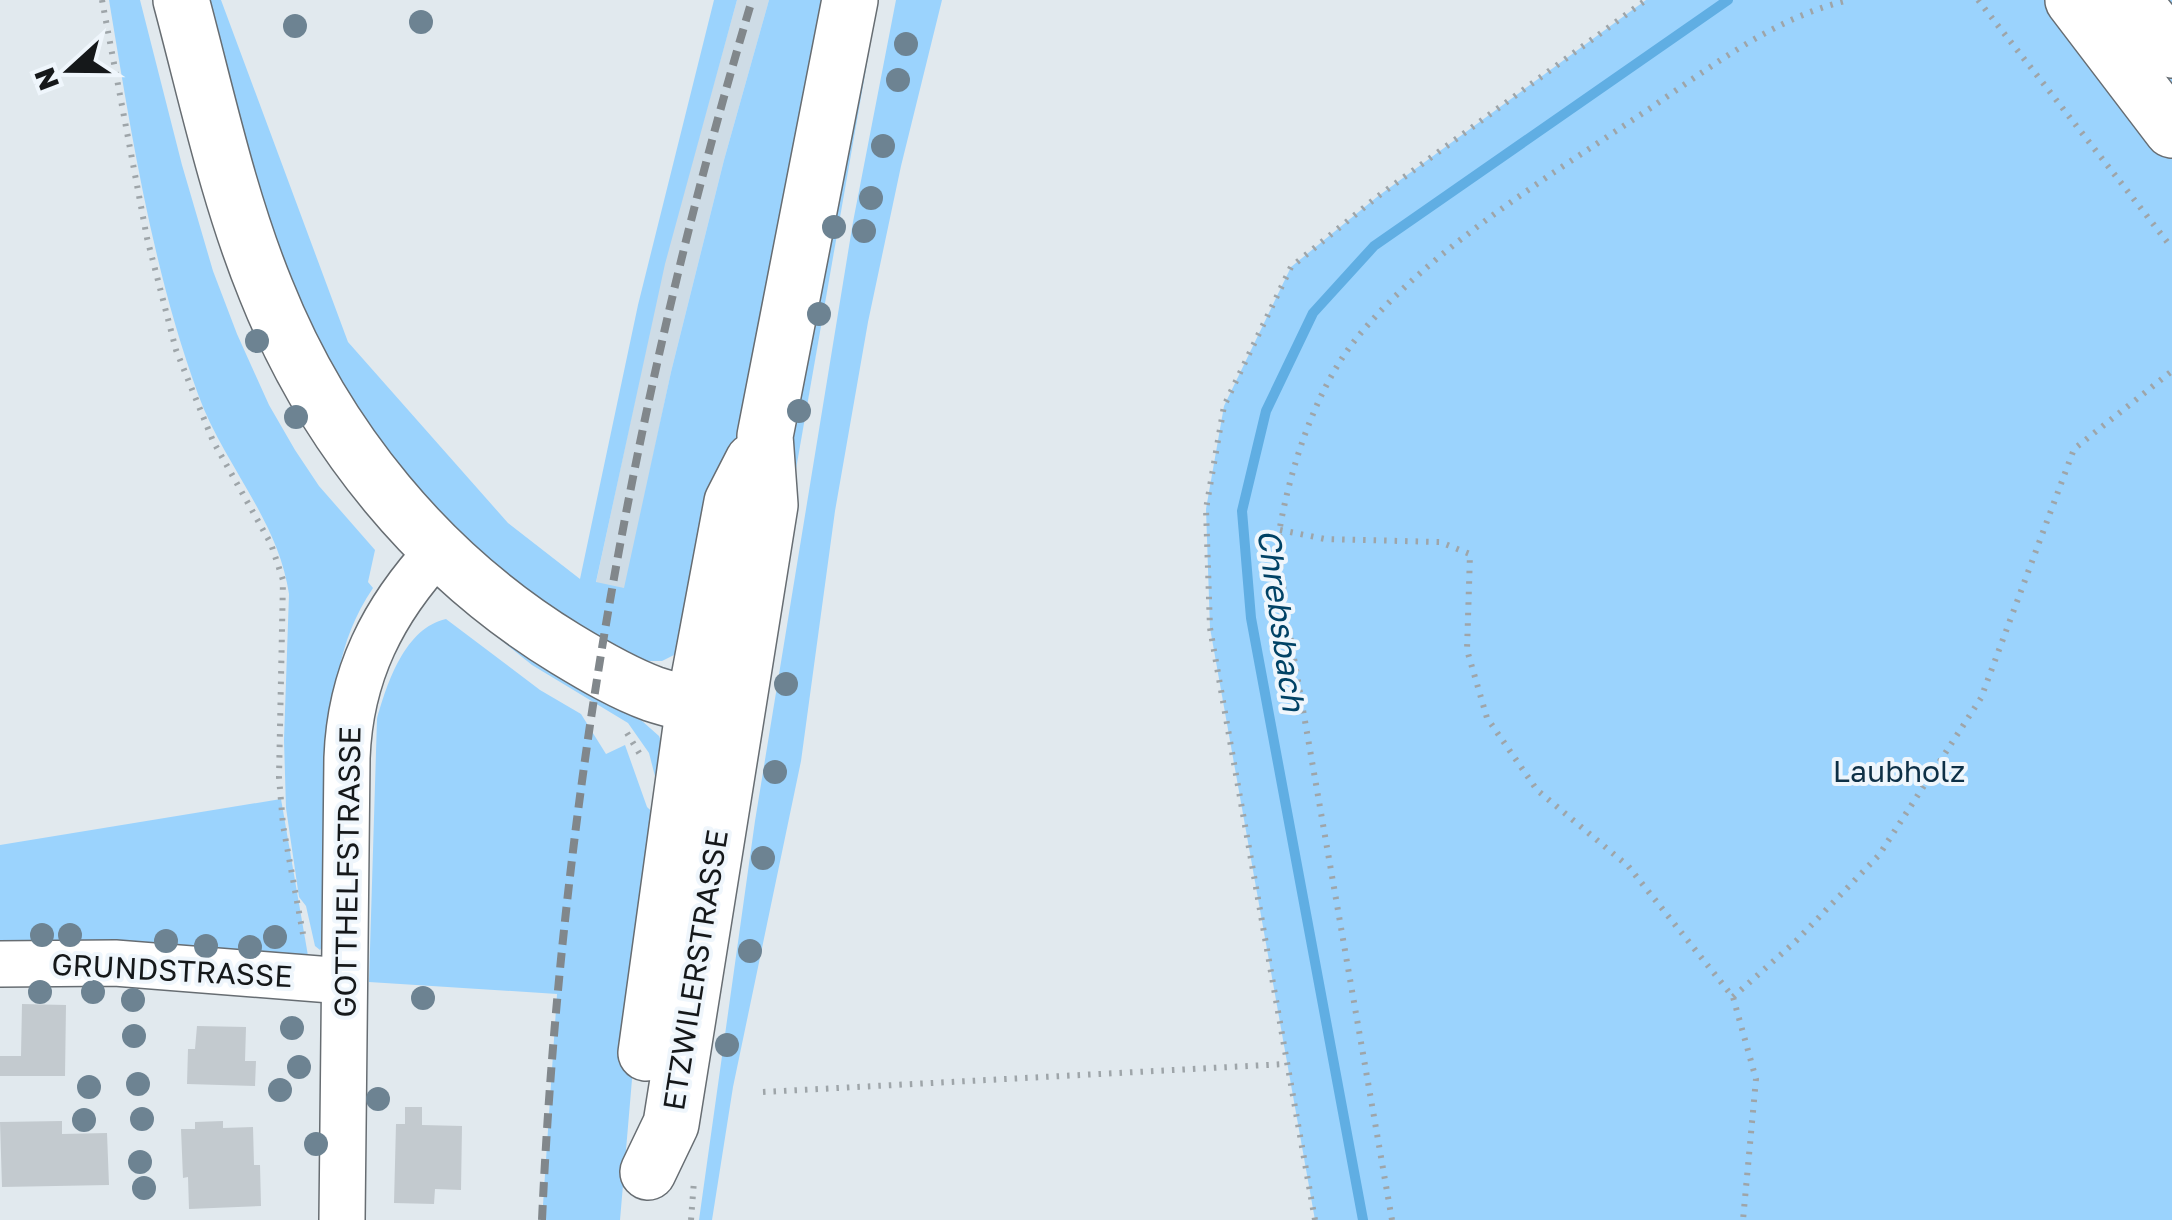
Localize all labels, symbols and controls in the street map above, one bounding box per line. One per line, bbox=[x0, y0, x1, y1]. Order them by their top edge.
north arrow bbox=[20, 20, 120, 120]
text: N bbox=[27, 63, 65, 95]
water label: Chrebsbach bbox=[1250, 526, 1314, 715]
street label: GOTTHELFSTRASSE bbox=[326, 726, 368, 1018]
park label: Laubholz bbox=[1833, 753, 1965, 789]
street label: ETZWILERSTRASSE bbox=[655, 827, 735, 1113]
street label: GRUNDSTRASSE bbox=[51, 946, 293, 994]

